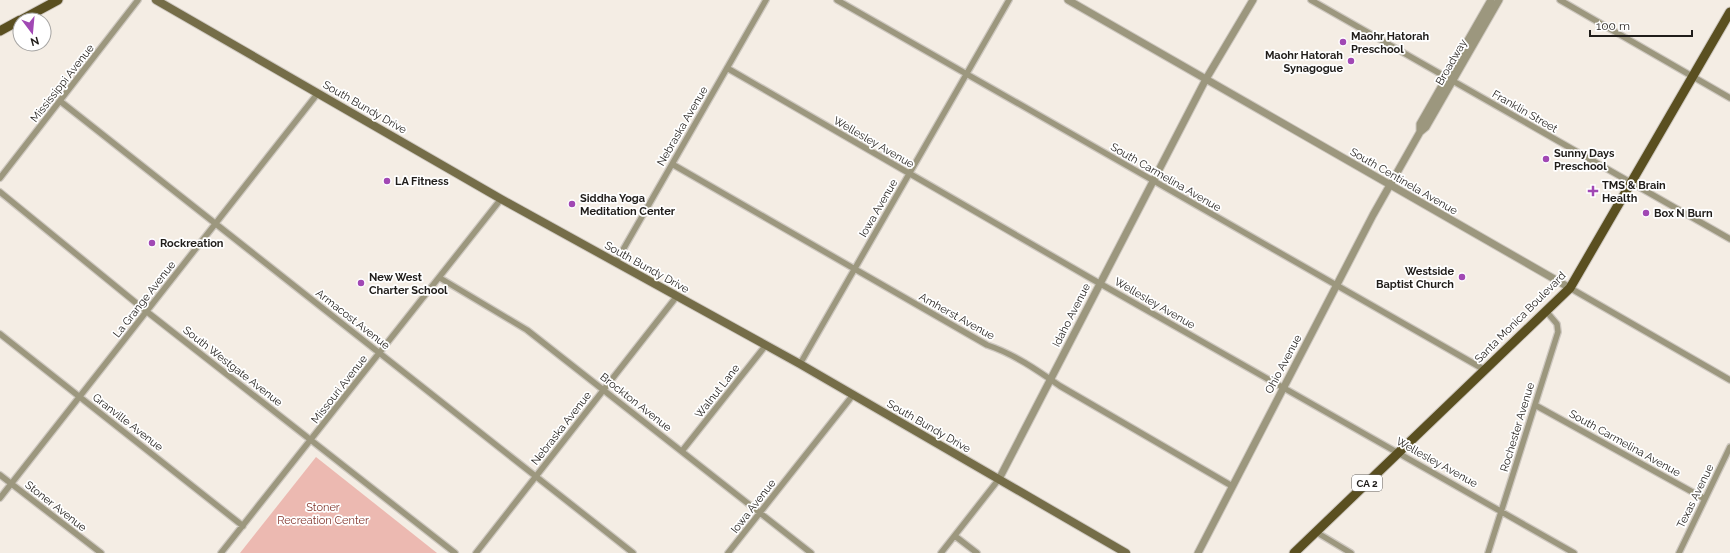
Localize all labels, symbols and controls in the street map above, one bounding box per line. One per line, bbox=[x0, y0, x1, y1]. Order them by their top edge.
north arrow bbox=[12, 12, 52, 52]
scale bar bbox=[1590, 12, 1692, 38]
text: 100 m bbox=[1596, 19, 1630, 33]
place label: Maohr Hatorah Preschool bbox=[1351, 30, 1429, 56]
text: N bbox=[29, 34, 40, 49]
marker: Maohr Hatorah Preschool bbox=[1338, 37, 1348, 47]
street label: Broadway bbox=[1433, 37, 1470, 88]
street label: Mississippi Avenue bbox=[28, 41, 97, 125]
place label: Maohr Hatorah Synagogue bbox=[1265, 49, 1343, 75]
marker: Maohr Hatorah Synagogue bbox=[1346, 56, 1356, 66]
street label: South Bundy Drive bbox=[321, 78, 409, 137]
street label: Nebraska Avenue bbox=[654, 84, 711, 168]
street label: Franklin Street bbox=[1490, 87, 1560, 136]
street label: Wellesley Avenue bbox=[831, 114, 917, 171]
street label: South Carmelina Avenue bbox=[1108, 140, 1224, 215]
street label: South Centinela Avenue bbox=[1348, 145, 1460, 218]
place label: Sunny Days Preschool bbox=[1554, 147, 1615, 173]
marker: Sunny Days Preschool bbox=[1541, 154, 1551, 164]
place label: LA Fitness bbox=[395, 175, 449, 188]
marker: LA Fitness bbox=[382, 176, 392, 186]
street label: Iowa Avenue bbox=[857, 176, 901, 240]
place label: TMS & Brain Health bbox=[1602, 179, 1666, 205]
marker: TMS & Brain Health bbox=[1587, 185, 1599, 197]
place label: Siddha Yoga Meditation Center bbox=[580, 192, 676, 218]
marker: Siddha Yoga Meditation Center bbox=[567, 199, 577, 209]
place label: Box N Burn bbox=[1654, 207, 1713, 220]
marker: Box N Burn bbox=[1641, 208, 1651, 218]
place label: Rockreation bbox=[160, 237, 224, 250]
marker: Rockreation bbox=[147, 238, 157, 248]
street label: South Bundy Drive bbox=[602, 239, 692, 296]
street label: La Grange Avenue bbox=[110, 258, 179, 340]
place label: Westside Baptist Church bbox=[1376, 265, 1454, 291]
street label: Santa Monica Boulevard bbox=[1472, 269, 1569, 366]
place label: New West Charter School bbox=[369, 271, 448, 297]
marker: Westside Baptist Church bbox=[1457, 272, 1467, 282]
street label: Wellesley Avenue bbox=[1112, 275, 1198, 332]
marker: New West Charter School bbox=[356, 278, 366, 288]
street label: Idaho Avenue bbox=[1050, 281, 1093, 349]
street label: Armacost Avenue bbox=[313, 287, 393, 353]
street label: Amherst Avenue bbox=[917, 290, 997, 343]
street label: South Westgate Avenue bbox=[181, 324, 285, 409]
street label: Ohio Avenue bbox=[1263, 332, 1305, 396]
street label: Missouri Avenue bbox=[309, 352, 370, 426]
street label: Walnut Lane bbox=[692, 361, 743, 421]
street label: Brockton Avenue bbox=[597, 370, 674, 435]
street label: Rochester Avenue bbox=[1498, 381, 1537, 473]
street label: Nebraska Avenue bbox=[529, 389, 594, 468]
street label: Granville Avenue bbox=[90, 391, 166, 454]
street label: South Bundy Drive bbox=[885, 397, 973, 456]
street label: South Carmelina Avenue bbox=[1567, 407, 1683, 480]
street label: Wellesley Avenue bbox=[1394, 435, 1480, 490]
street label: Texas Avenue bbox=[1674, 462, 1717, 530]
road number: CA 2 bbox=[1352, 475, 1382, 491]
street label: Iowa Avenue bbox=[728, 476, 779, 536]
street label: Stoner Avenue bbox=[22, 478, 89, 535]
park label: Stoner Recreation Center bbox=[277, 501, 369, 527]

